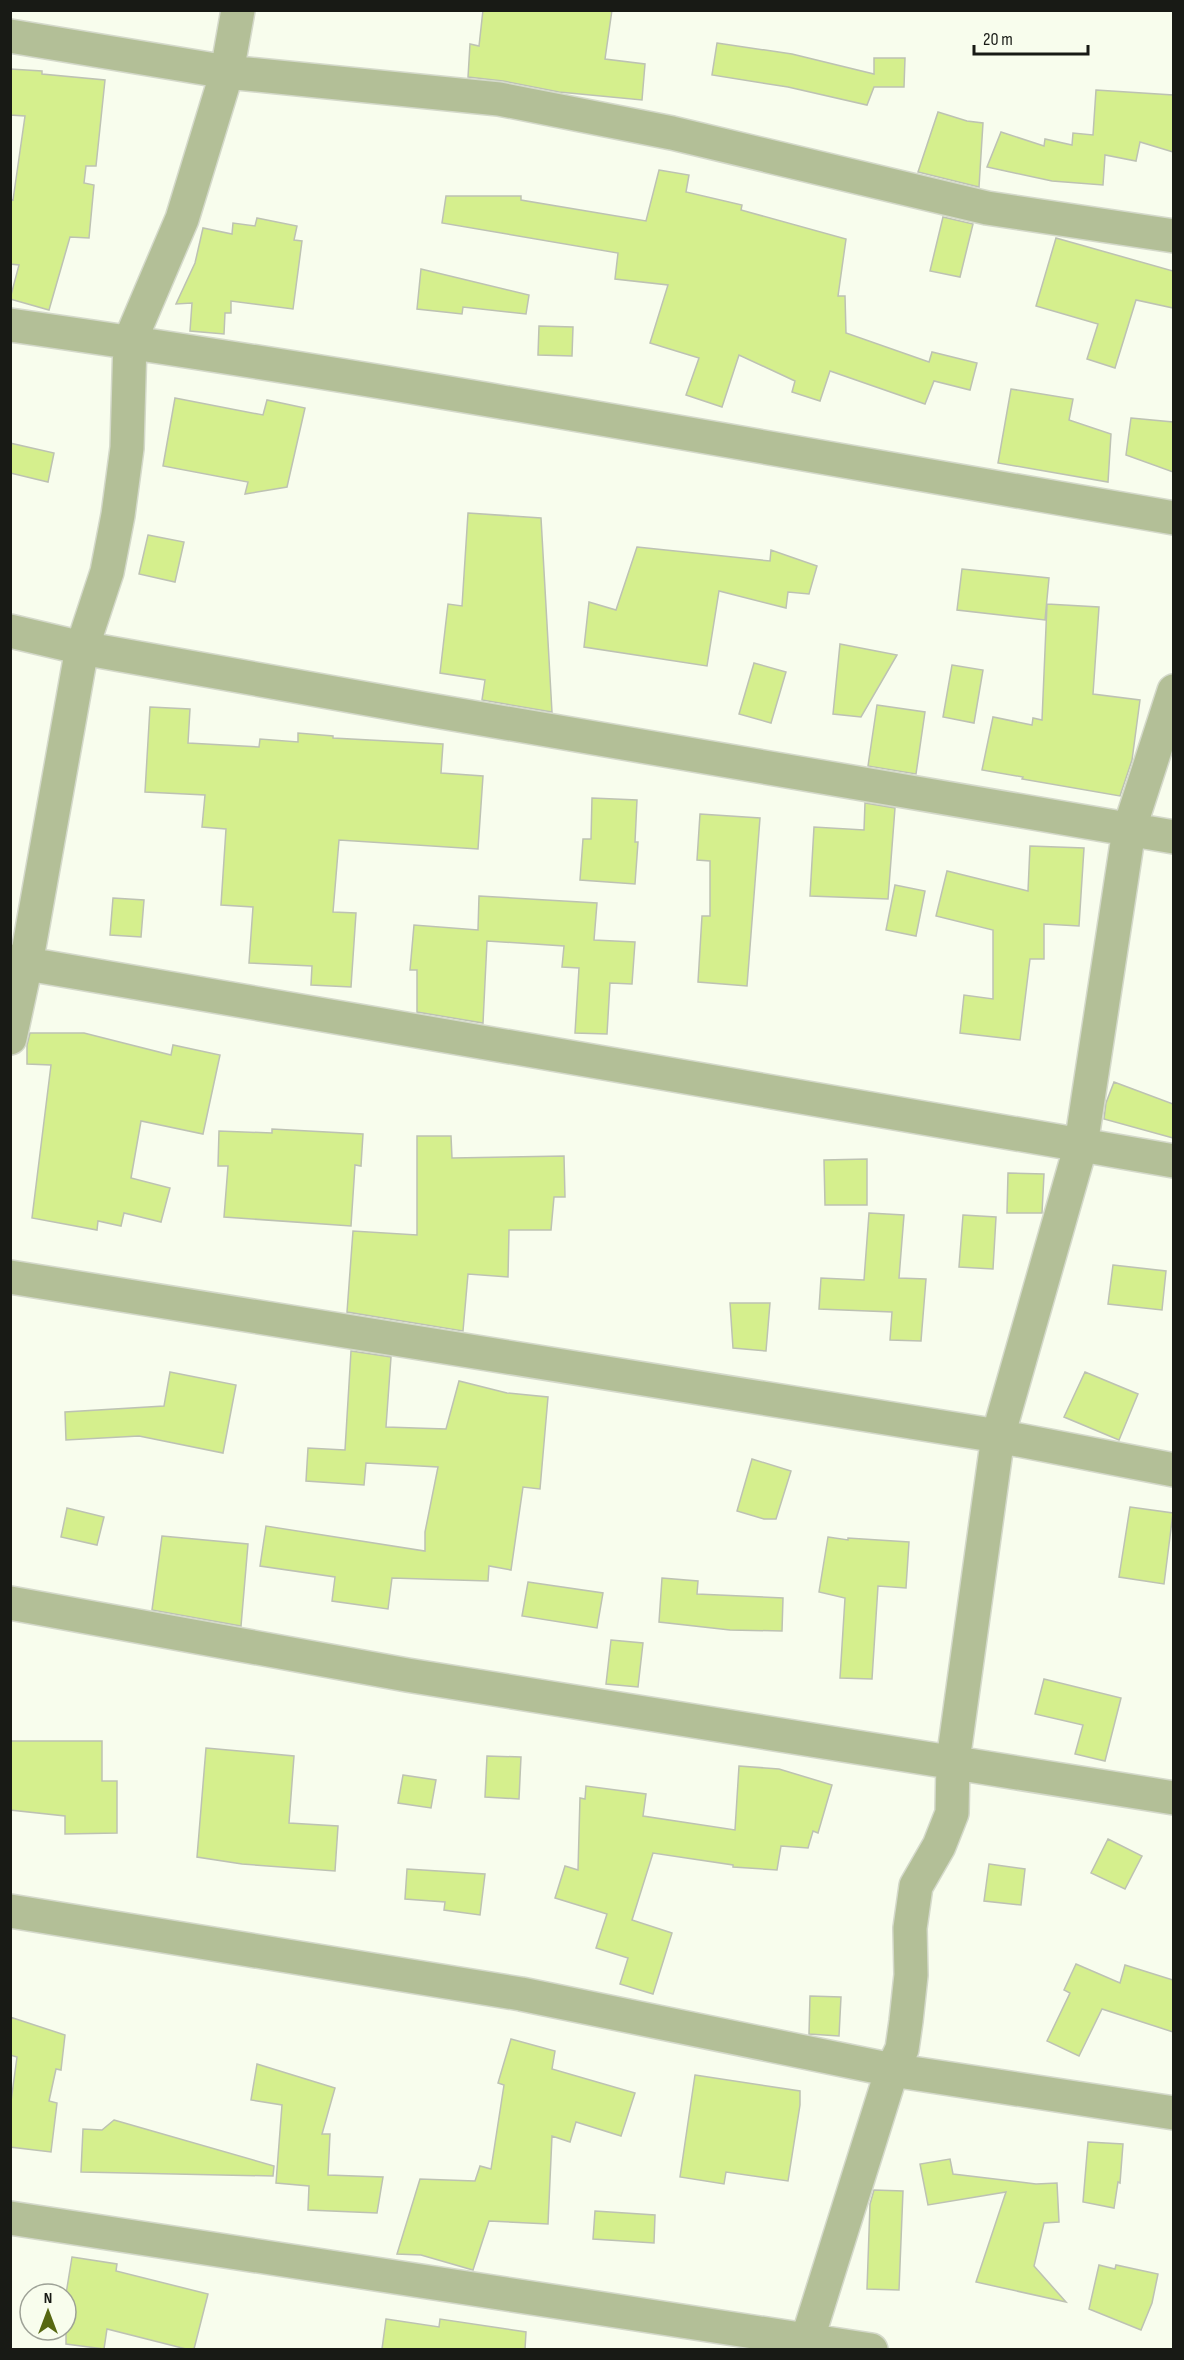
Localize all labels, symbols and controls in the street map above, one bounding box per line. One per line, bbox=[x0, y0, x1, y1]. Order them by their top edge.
scale bar bbox=[974, 18, 1088, 56]
text: 20 m bbox=[983, 29, 1013, 50]
north arrow bbox=[18, 2282, 78, 2342]
text: N bbox=[44, 2289, 52, 2308]

